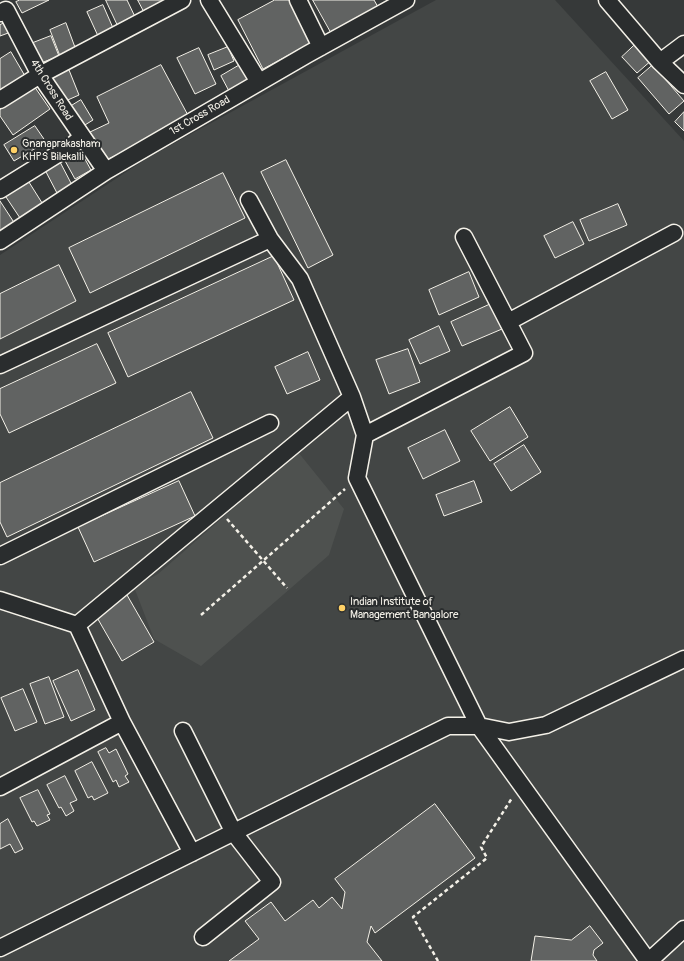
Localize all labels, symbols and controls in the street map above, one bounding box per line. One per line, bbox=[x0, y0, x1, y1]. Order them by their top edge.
street label: 4th Cross Road bbox=[27, 57, 75, 123]
street label: 1st Cross Road bbox=[167, 93, 233, 139]
place label: Gnanaprakasham KHPS Bilekalli bbox=[22, 137, 101, 163]
marker: Gnanaprakasham KHPS Bilekalli bbox=[9, 145, 19, 155]
place label: Indian Institute of Management Bangalore bbox=[350, 595, 458, 621]
marker: Indian Institute of Management Bangalore bbox=[337, 603, 347, 613]

